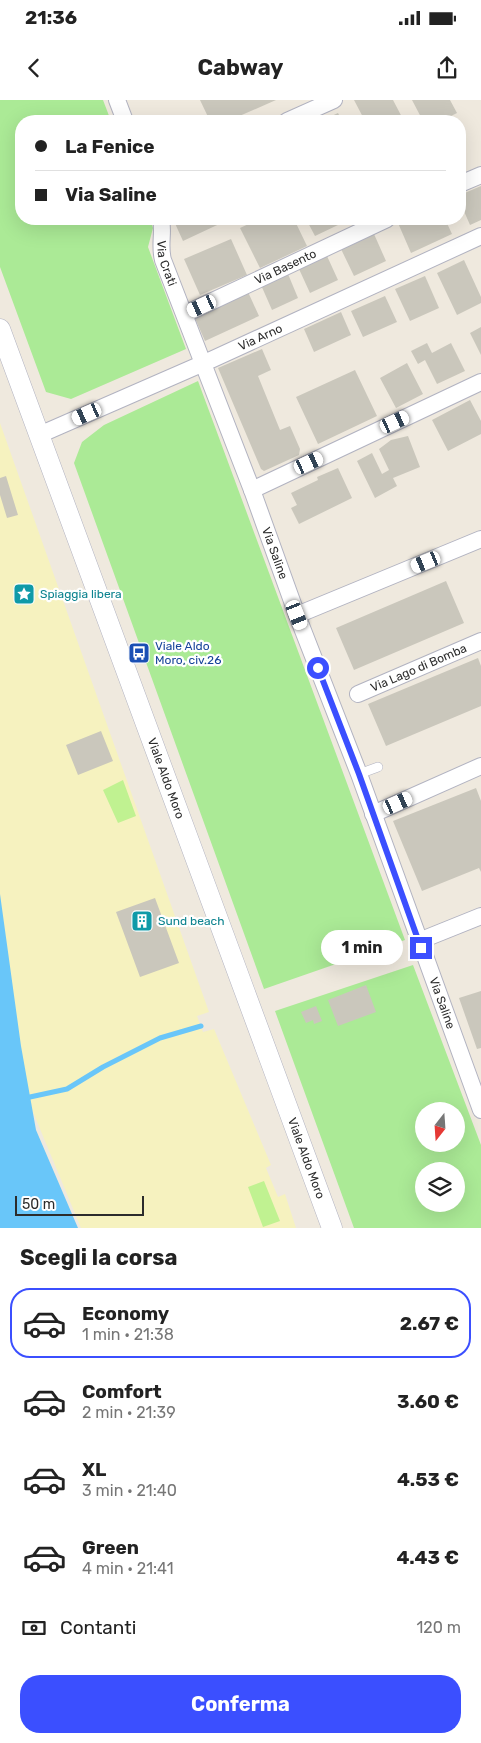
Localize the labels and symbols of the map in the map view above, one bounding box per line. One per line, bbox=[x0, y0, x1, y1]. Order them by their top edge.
street label: Via Crati bbox=[154, 240, 179, 288]
street label: Via Basento bbox=[252, 246, 319, 287]
car bbox=[185, 293, 218, 319]
street label: Via Arno bbox=[236, 321, 285, 353]
car bbox=[70, 401, 103, 427]
car bbox=[378, 409, 411, 435]
car bbox=[292, 450, 325, 476]
street label: Via Saline bbox=[259, 525, 291, 581]
car bbox=[409, 549, 442, 575]
place icon: Spiaggia libera bbox=[12, 582, 36, 606]
place label: Spiaggia libera bbox=[40, 587, 122, 601]
car bbox=[284, 598, 309, 632]
place label: Viale Aldo Moro, civ.26 bbox=[155, 639, 221, 667]
bus stop icon: Viale Aldo Moro, civ.26 bbox=[127, 641, 151, 665]
street label: Via Lago di Bomba bbox=[369, 641, 469, 695]
route start bbox=[307, 657, 329, 679]
street label: Viale Aldo Moro bbox=[145, 736, 187, 821]
car bbox=[381, 790, 414, 816]
building icon: Sund beach bbox=[130, 909, 154, 933]
place label: Sund beach bbox=[158, 914, 224, 928]
callout: 1 min bbox=[321, 930, 404, 966]
route end bbox=[410, 937, 432, 959]
street label: Via Saline bbox=[426, 975, 458, 1031]
north arrow bbox=[415, 1102, 465, 1152]
street label: Viale Aldo Moro bbox=[285, 1116, 328, 1201]
scale bar bbox=[15, 1193, 144, 1216]

